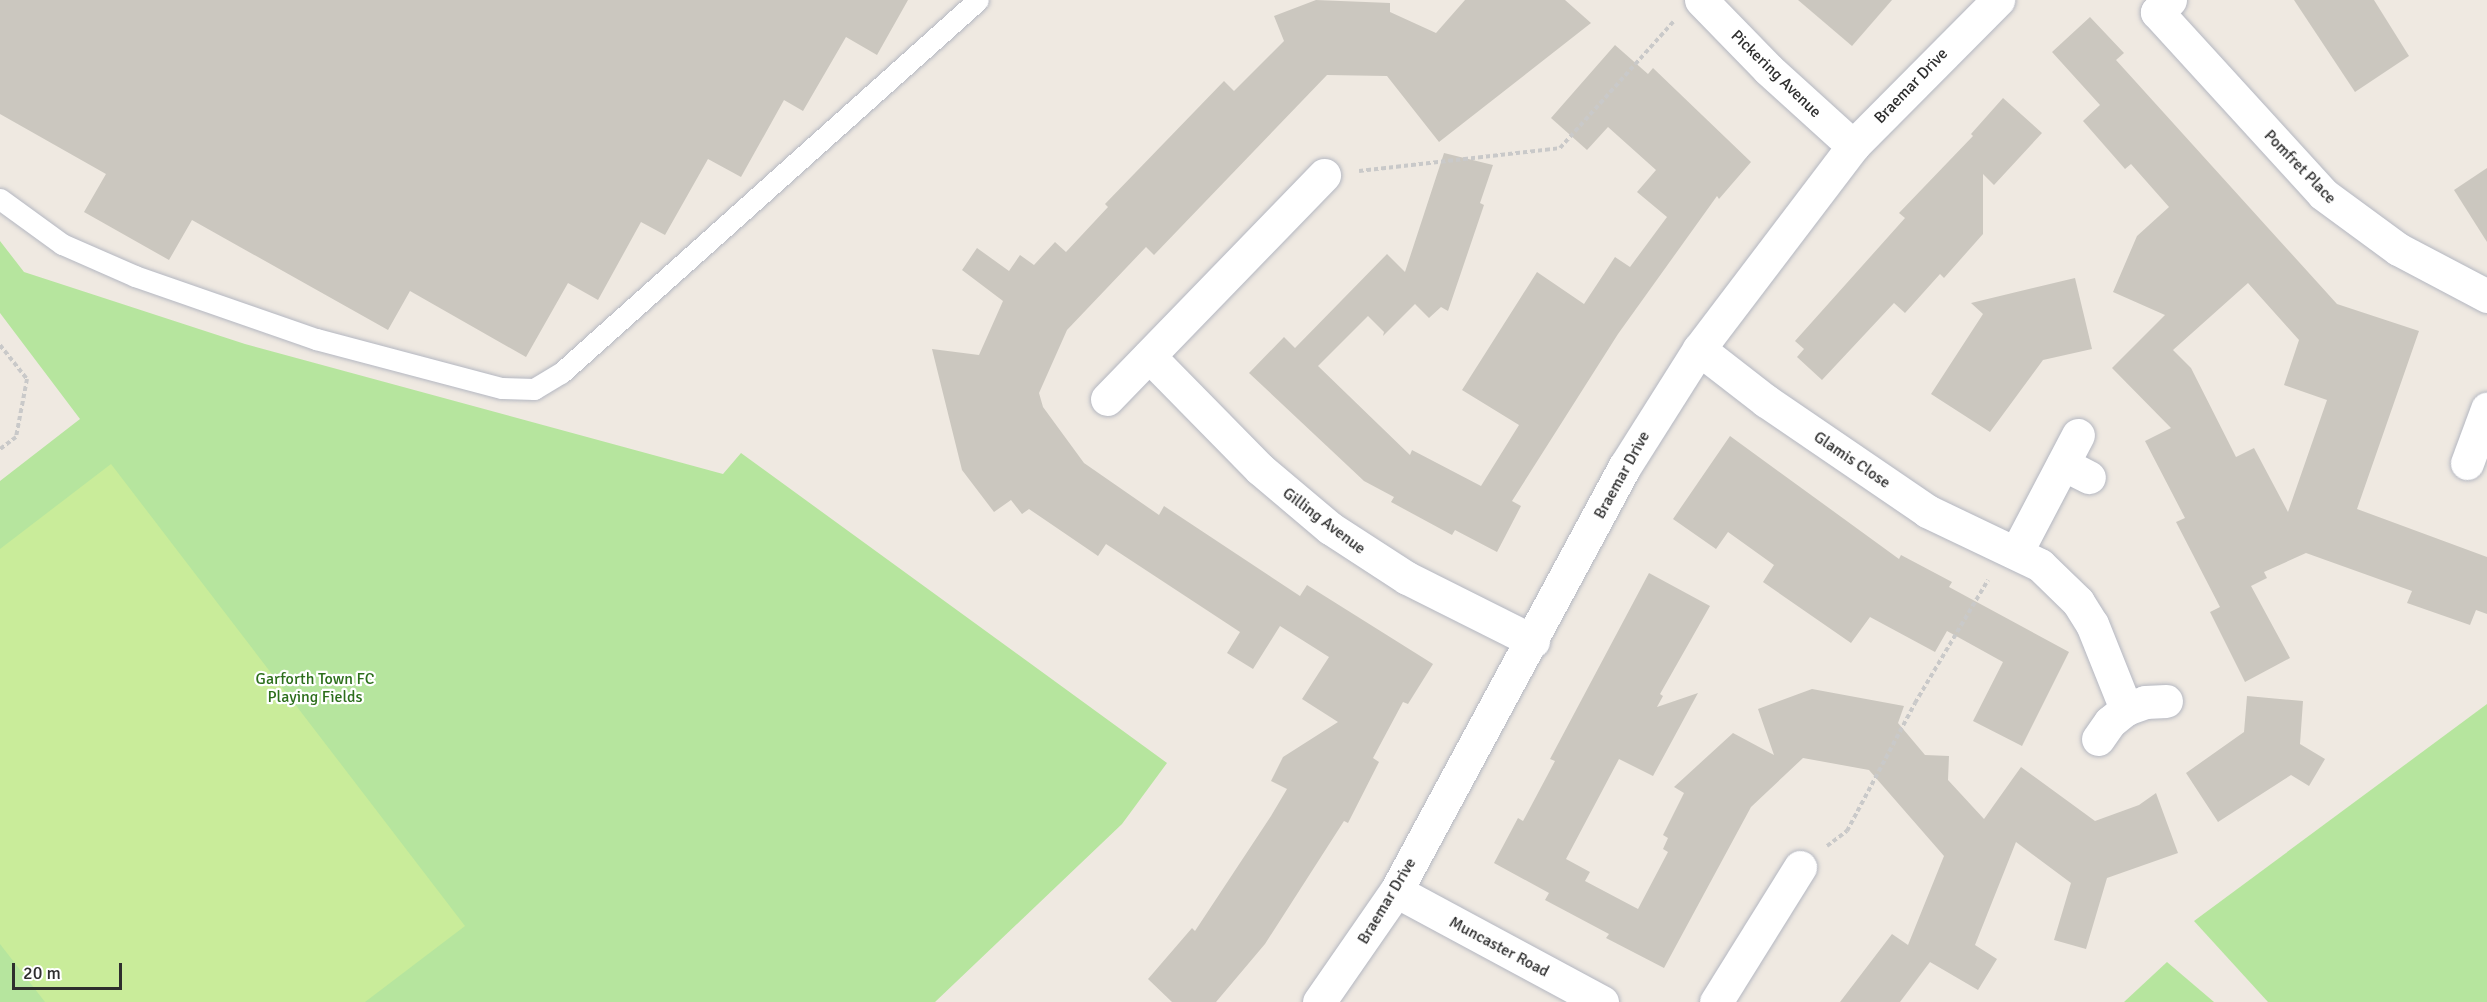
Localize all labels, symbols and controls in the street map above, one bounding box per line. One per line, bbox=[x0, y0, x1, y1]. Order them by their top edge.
street label: Pickering Avenue bbox=[1727, 26, 1825, 122]
street label: Braemar Drive bbox=[1870, 44, 1952, 128]
street label: Pomfret Place bbox=[2260, 126, 2340, 208]
street label: Glamis Close bbox=[1810, 427, 1894, 493]
street label: Braemar Drive bbox=[1590, 428, 1654, 522]
street label: Gilling Avenue bbox=[1279, 484, 1369, 558]
park label: Garforth Town FC Playing Fields bbox=[256, 669, 374, 707]
street label: Braemar Drive bbox=[1354, 854, 1420, 948]
street label: Muncaster Road bbox=[1446, 913, 1552, 981]
scale bar bbox=[15, 951, 124, 989]
text: 20 m bbox=[23, 962, 61, 984]

